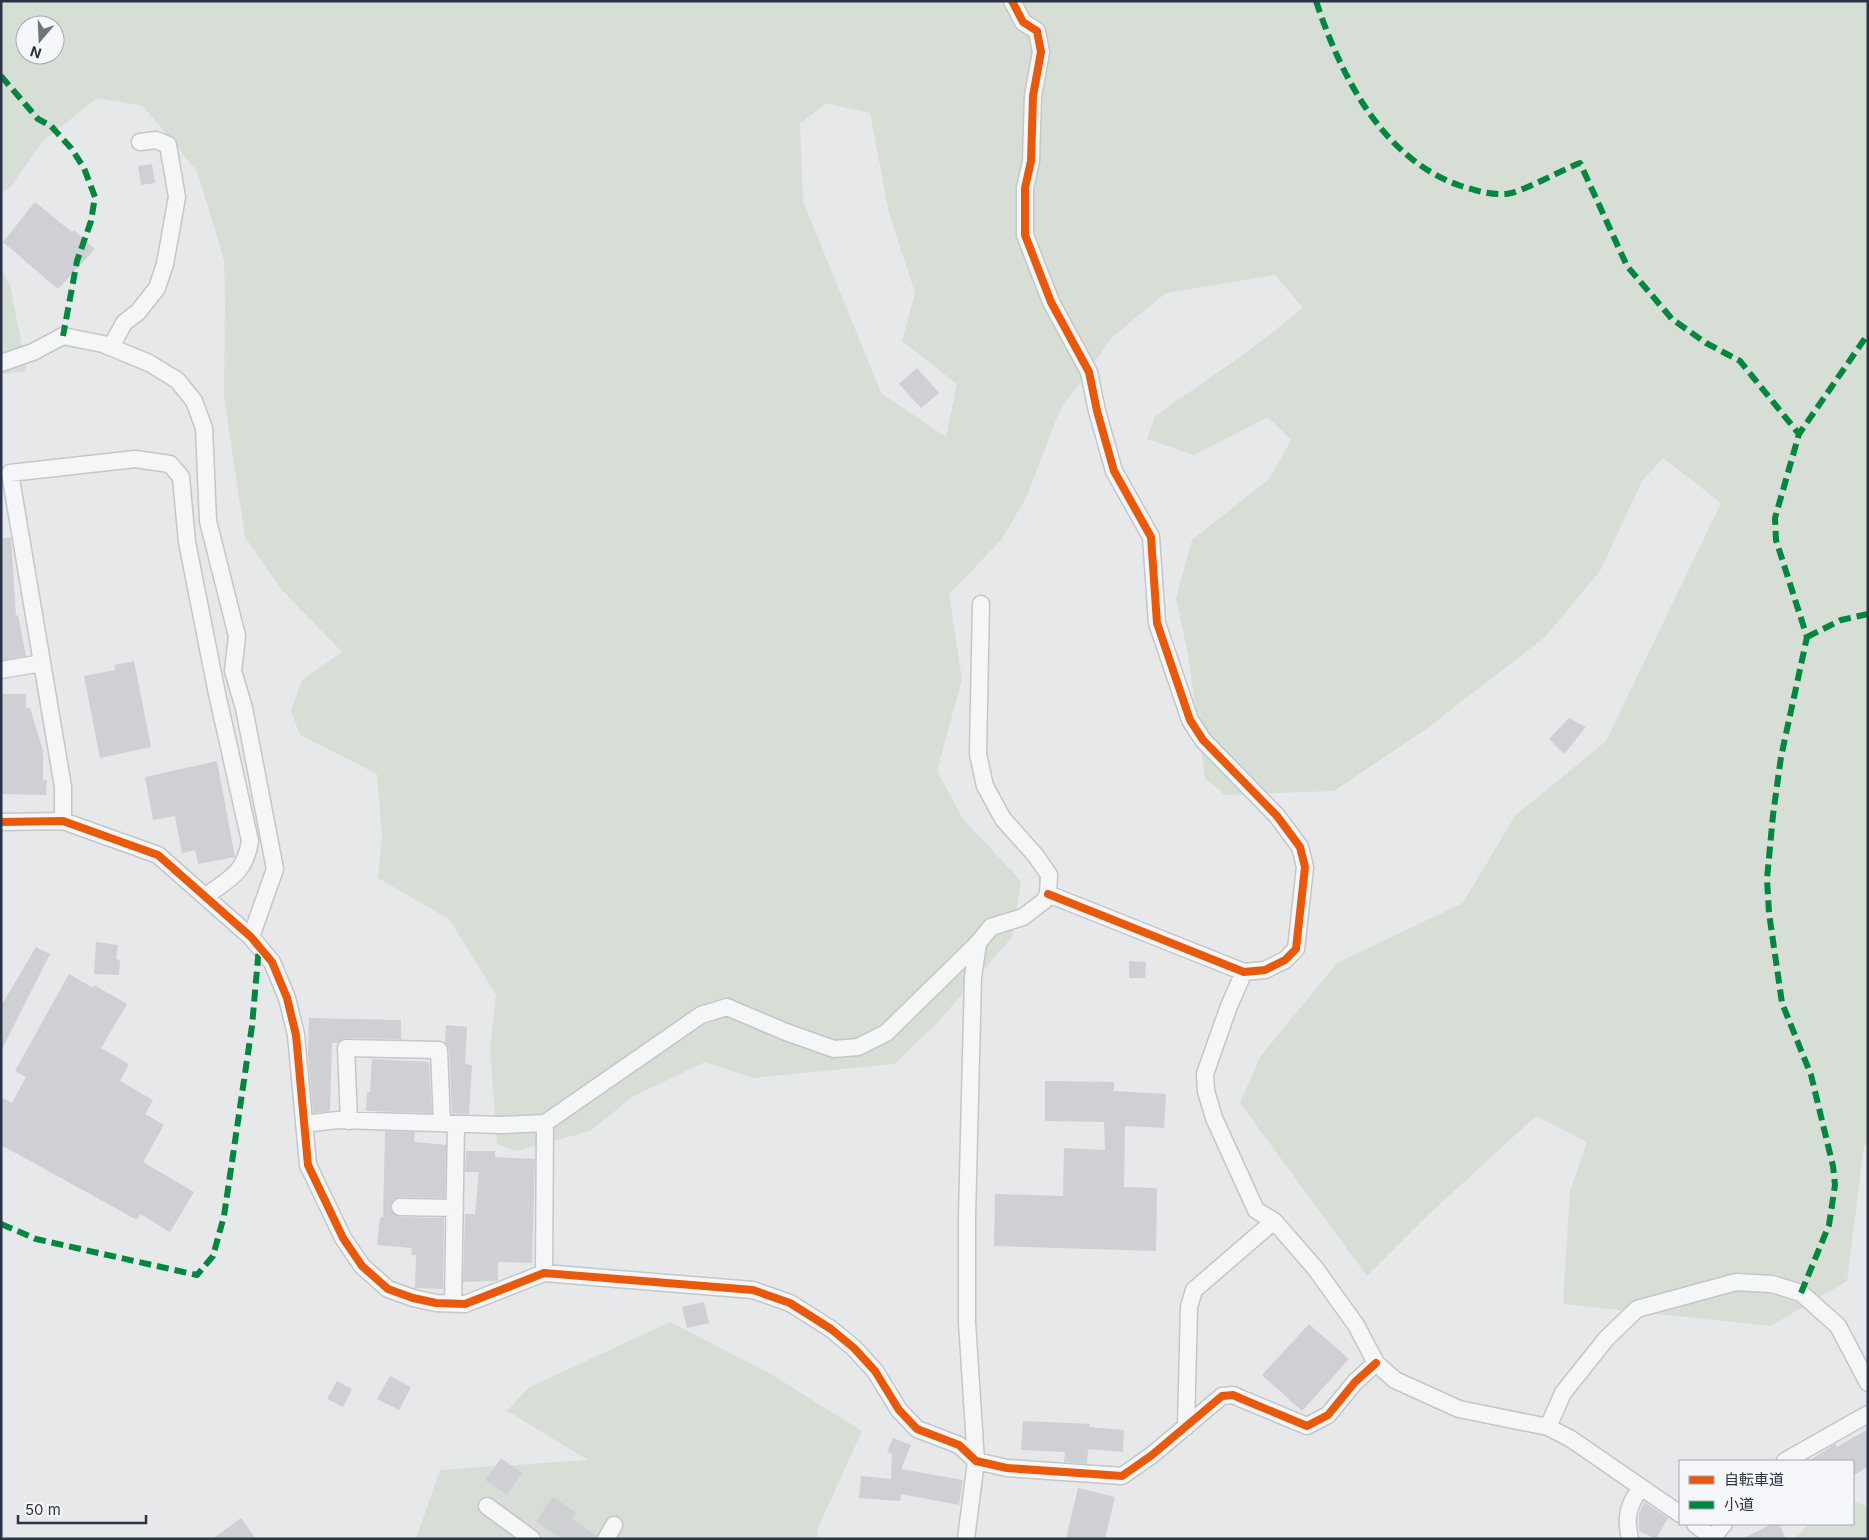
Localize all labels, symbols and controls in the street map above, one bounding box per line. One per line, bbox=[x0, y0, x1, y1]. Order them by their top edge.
north arrow bbox=[15, 15, 65, 65]
text: N bbox=[28, 43, 43, 63]
legend bbox=[1679, 1460, 1854, 1525]
text: 自転車道 bbox=[1724, 1470, 1784, 1489]
scale bar bbox=[18, 1492, 145, 1524]
text: 小道 bbox=[1724, 1495, 1754, 1514]
text: 50 m bbox=[25, 1500, 61, 1519]

